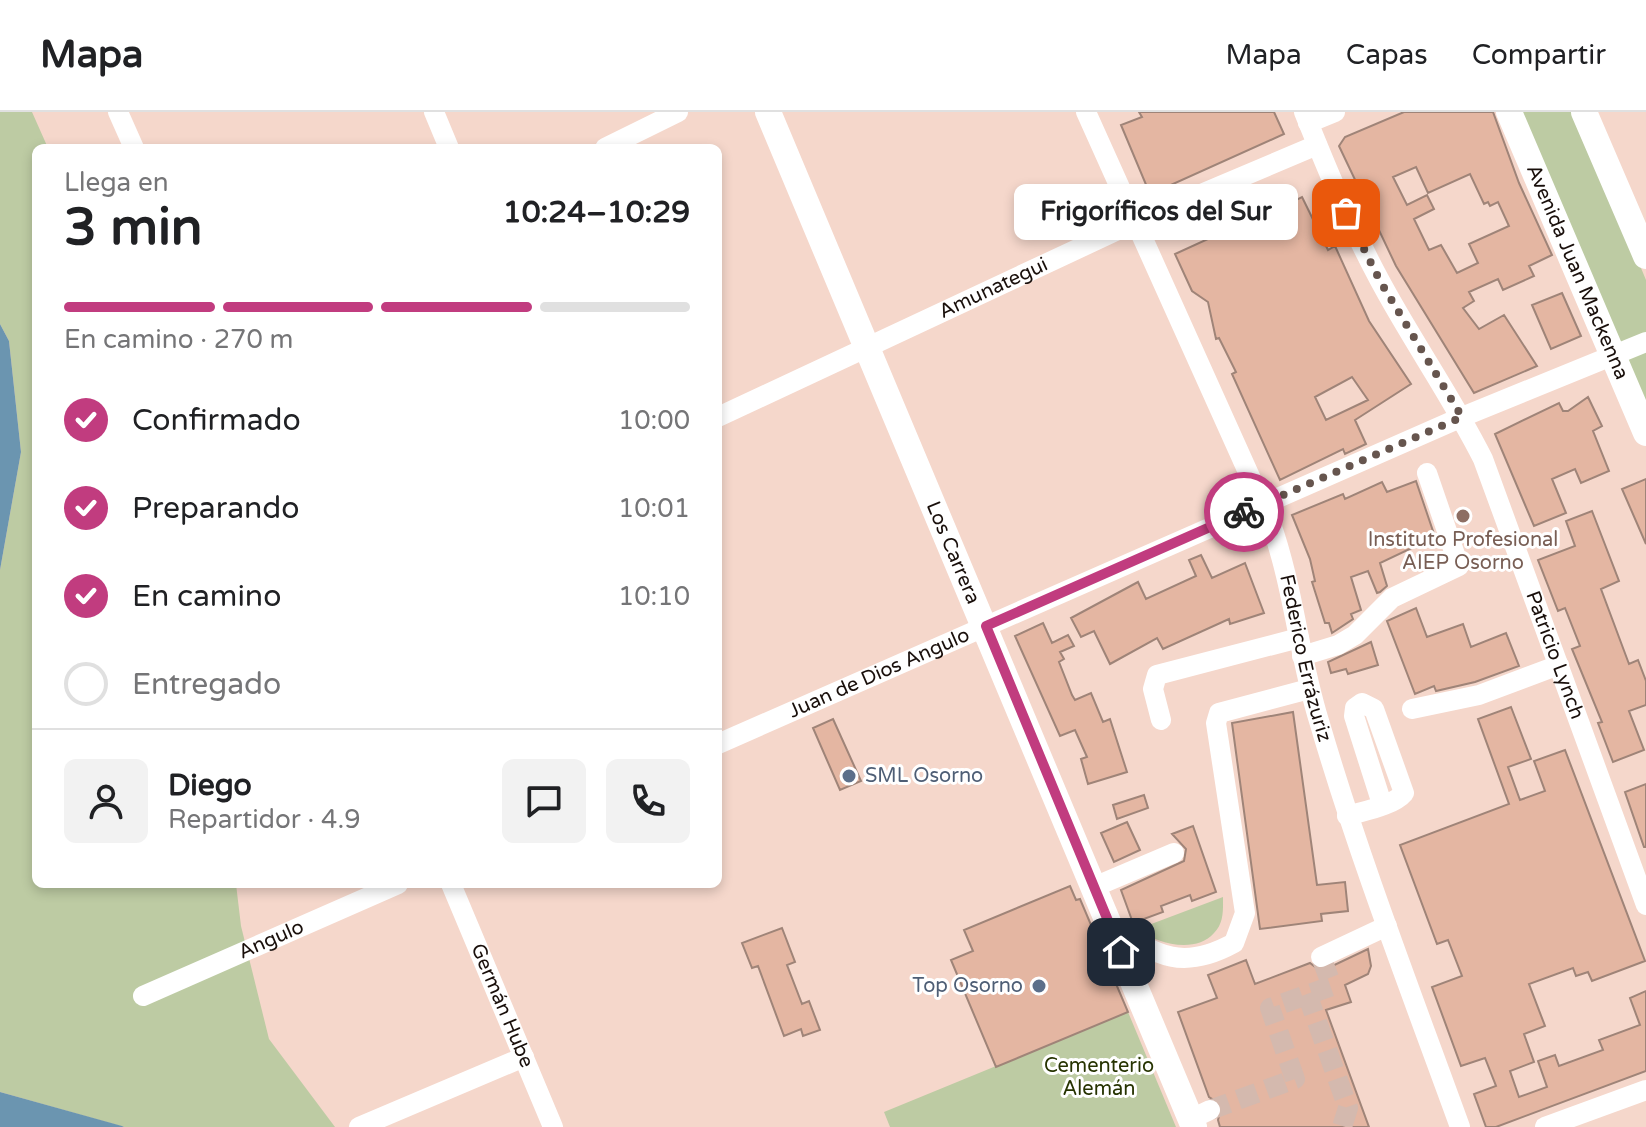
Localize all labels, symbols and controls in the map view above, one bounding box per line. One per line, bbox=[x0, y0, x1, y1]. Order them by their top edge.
text: Mapa bbox=[40, 32, 143, 78]
text: Mapa bbox=[1225, 38, 1302, 72]
text: Capas bbox=[1346, 38, 1428, 72]
text: Compartir bbox=[1472, 38, 1606, 72]
street label: Avenida Juan Mackenna bbox=[1521, 161, 1634, 383]
text: Llega en bbox=[64, 167, 169, 198]
pin bbox=[1312, 179, 1380, 247]
callout: Frigoríficos del Sur bbox=[1014, 185, 1298, 241]
icon: bag bbox=[1324, 191, 1368, 235]
text: 10:24–10:29 bbox=[503, 194, 690, 231]
text: 3 min bbox=[64, 196, 203, 259]
text: Frigoríficos del Sur bbox=[1040, 196, 1272, 227]
street label: Amunategui bbox=[935, 253, 1051, 324]
text: En camino · 270 m bbox=[64, 324, 293, 355]
icon: check bbox=[64, 398, 108, 442]
text: Confirmado bbox=[132, 402, 301, 439]
text: 10:00 bbox=[618, 405, 690, 436]
courier bbox=[1204, 472, 1284, 552]
icon: check bbox=[64, 486, 108, 530]
text: Preparando bbox=[132, 490, 300, 527]
icon: bike bbox=[1222, 490, 1266, 534]
text: 10:01 bbox=[618, 493, 690, 524]
street label: Los Carrera bbox=[921, 498, 985, 608]
marker: Instituto Profesional AIEP Osorno bbox=[1454, 507, 1472, 525]
place label: Instituto Profesional AIEP Osorno bbox=[1368, 528, 1558, 575]
street label: Federico Errázuriz bbox=[1274, 572, 1336, 745]
icon: check bbox=[64, 574, 108, 618]
text: En camino bbox=[132, 578, 281, 615]
text: 10:10 bbox=[618, 581, 690, 612]
street label: Patricio Lynch bbox=[1520, 588, 1589, 723]
street label: Juan de Dios Angulo bbox=[785, 623, 973, 723]
text: Entregado bbox=[132, 666, 281, 703]
button: person bbox=[64, 759, 148, 843]
button: chat bbox=[502, 759, 586, 843]
button: phone bbox=[606, 759, 690, 843]
place label: SML Osorno bbox=[865, 764, 983, 788]
text: Diego bbox=[168, 767, 252, 804]
marker: SML Osorno bbox=[840, 767, 858, 785]
text: Repartidor · 4.9 bbox=[168, 804, 360, 835]
street label: Angulo bbox=[235, 915, 308, 965]
pin bbox=[1087, 918, 1155, 986]
icon: home bbox=[1099, 930, 1143, 974]
street label: Germán Hube bbox=[465, 940, 539, 1071]
place label: Top Osorno bbox=[912, 974, 1023, 998]
marker: Top Osorno bbox=[1030, 977, 1048, 995]
park label: Cementerio Alemán bbox=[1044, 1054, 1154, 1101]

